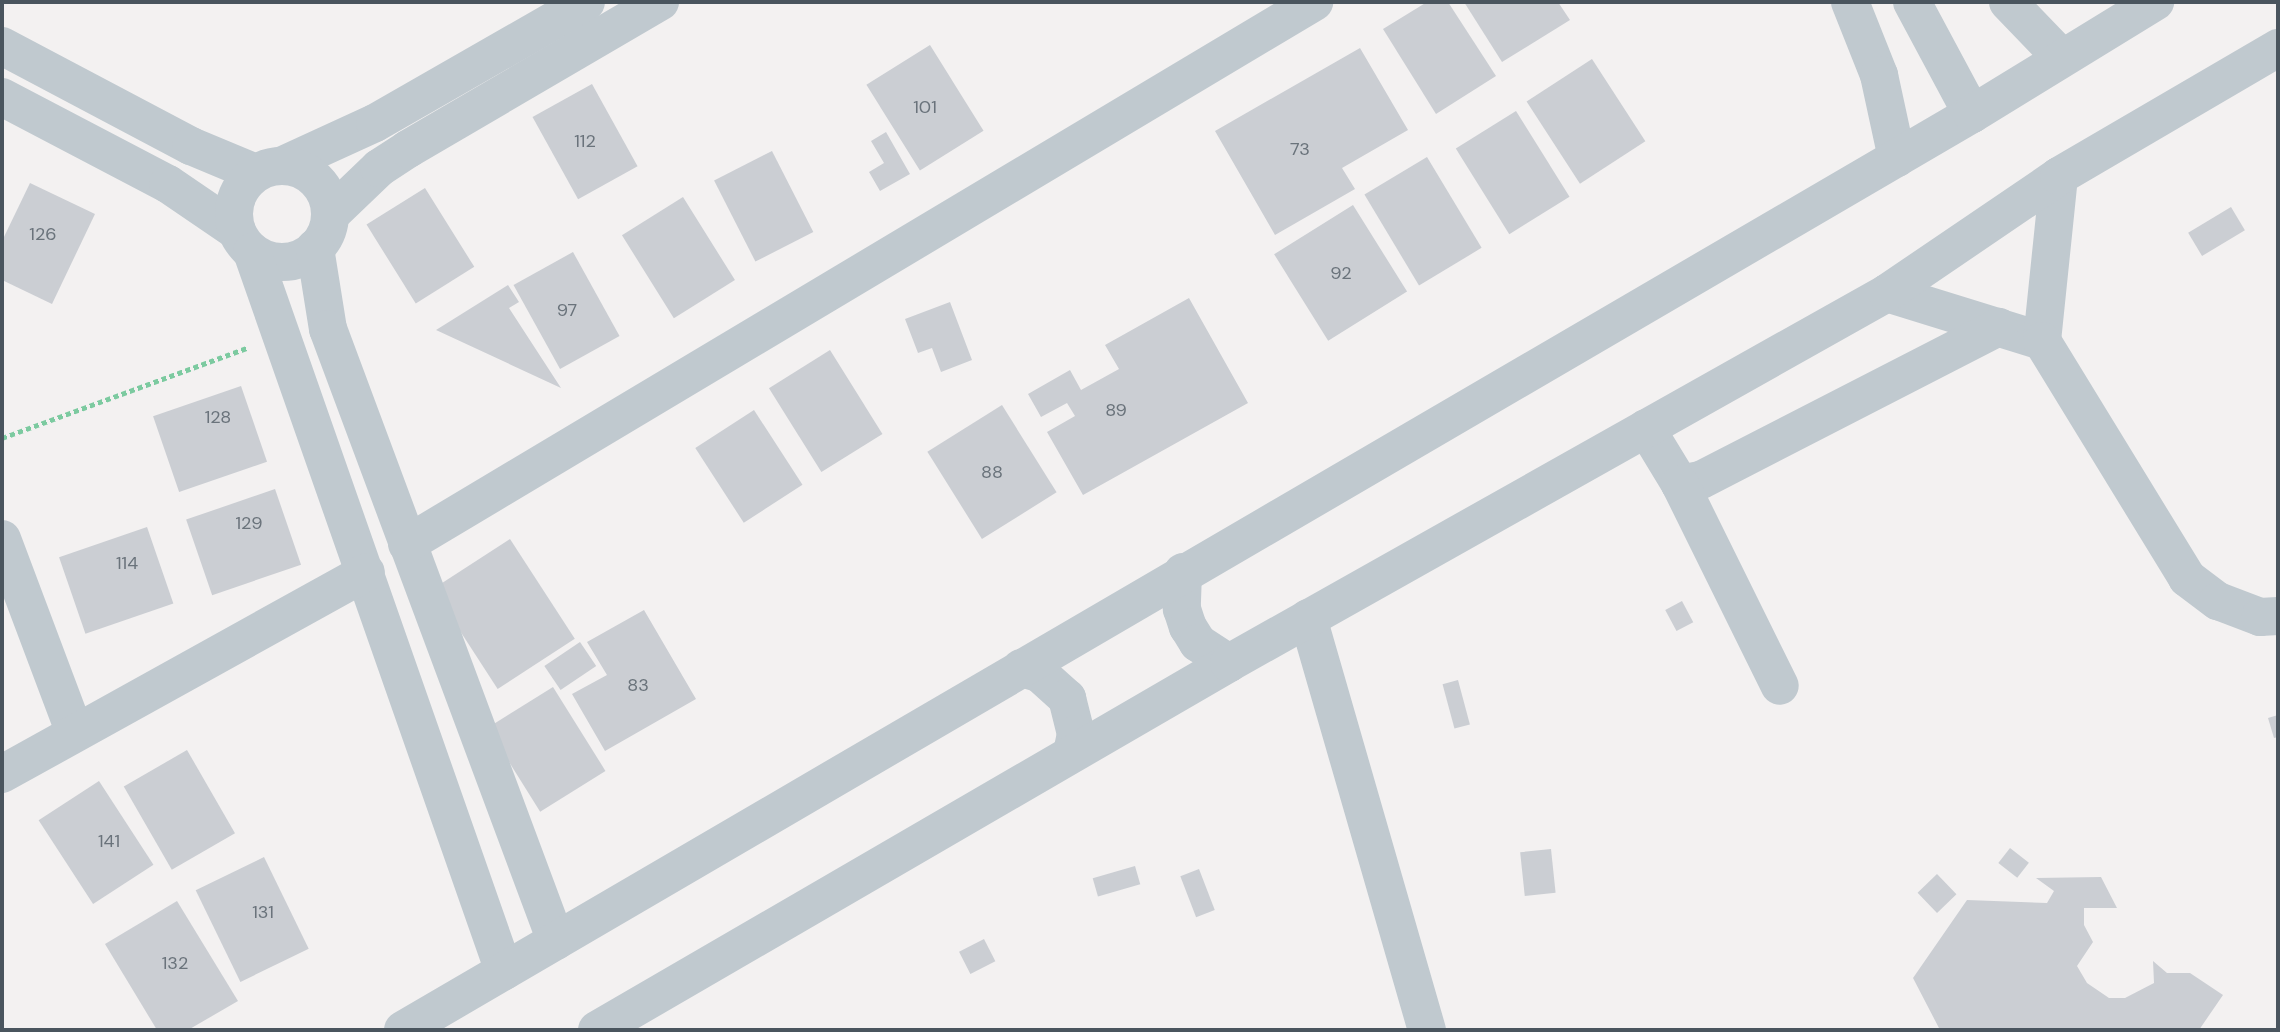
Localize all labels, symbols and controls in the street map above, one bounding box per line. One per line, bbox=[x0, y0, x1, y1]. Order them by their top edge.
house number: 101 bbox=[913, 96, 937, 118]
house number: 112 bbox=[574, 130, 596, 152]
house number: 73 bbox=[1290, 138, 1310, 160]
house number: 126 bbox=[29, 223, 57, 245]
house number: 92 bbox=[1330, 262, 1352, 284]
house number: 97 bbox=[557, 299, 577, 321]
house number: 89 bbox=[1105, 399, 1127, 421]
house number: 128 bbox=[205, 406, 231, 428]
house number: 88 bbox=[981, 461, 1003, 483]
house number: 129 bbox=[235, 512, 263, 534]
house number: 114 bbox=[116, 552, 138, 574]
house number: 83 bbox=[627, 674, 649, 696]
house number: 141 bbox=[98, 830, 120, 852]
house number: 131 bbox=[252, 901, 274, 923]
house number: 132 bbox=[162, 952, 188, 974]

